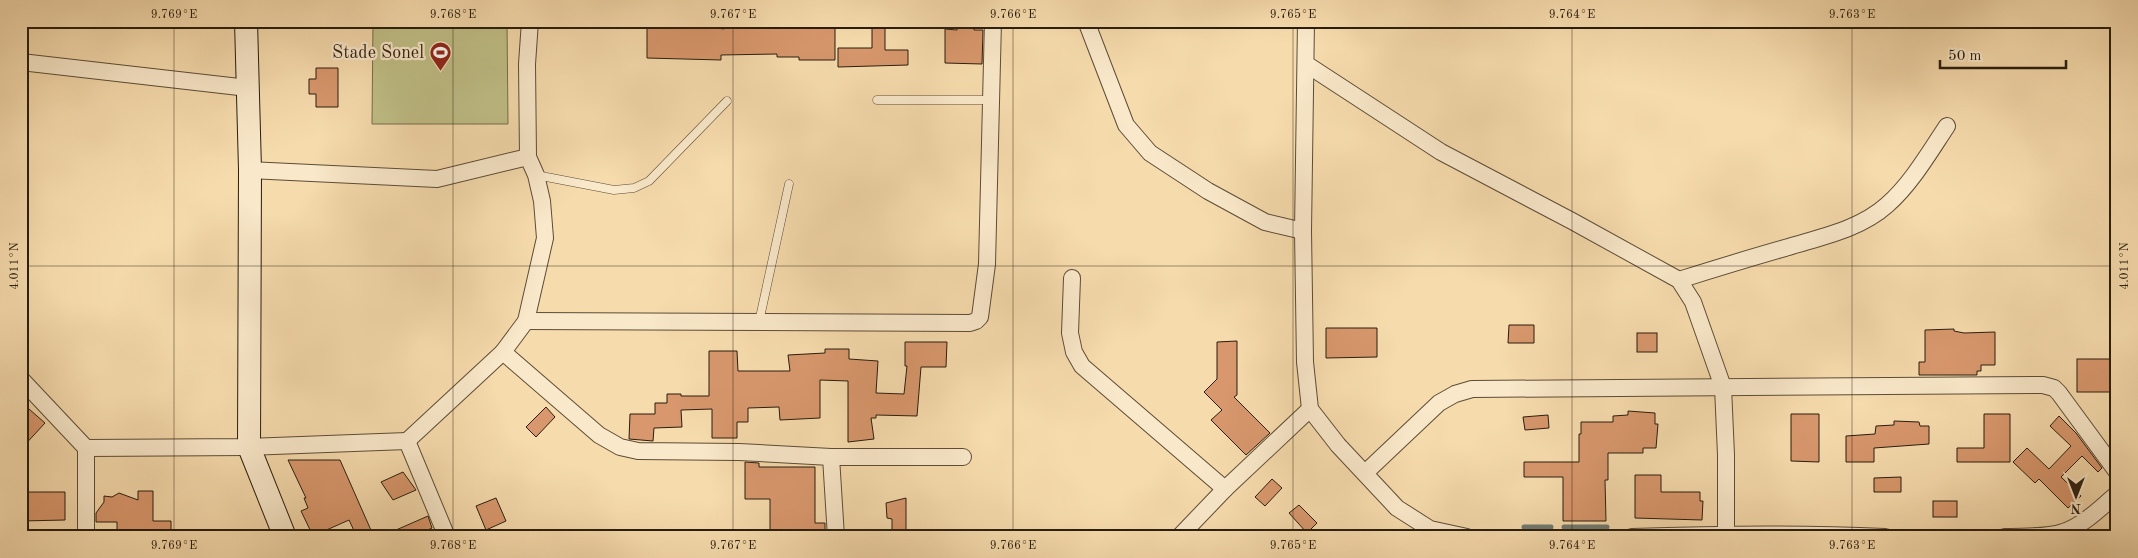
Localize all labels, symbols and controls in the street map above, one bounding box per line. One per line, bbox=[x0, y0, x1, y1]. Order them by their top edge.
text: 9.765°E bbox=[1270, 8, 1316, 21]
text: 9.769°E bbox=[151, 9, 197, 21]
text: 9.768°E bbox=[430, 9, 476, 21]
text: 9.767°E bbox=[710, 9, 756, 21]
text: 9.766°E bbox=[990, 9, 1036, 21]
text: 9.764°E bbox=[1549, 9, 1595, 21]
text: 9.763°E bbox=[1829, 9, 1875, 21]
scale bar bbox=[1940, 38, 2067, 70]
sports icon: Stade Sonel bbox=[428, 41, 452, 72]
place label: Stade Sonel bbox=[332, 44, 424, 62]
text: 50 m bbox=[1948, 49, 1982, 64]
text: 4.011°N bbox=[9, 242, 21, 290]
text: 4.011°N bbox=[2119, 242, 2131, 290]
north arrow bbox=[2050, 470, 2100, 520]
text: N bbox=[2070, 501, 2081, 515]
text: 9.765°E bbox=[1270, 539, 1316, 552]
text: 9.769°E bbox=[151, 540, 197, 552]
text: 9.768°E bbox=[430, 540, 476, 552]
text: 9.767°E bbox=[710, 540, 756, 552]
text: 9.766°E bbox=[990, 540, 1036, 552]
text: 9.764°E bbox=[1549, 540, 1595, 552]
text: 9.763°E bbox=[1829, 540, 1875, 552]

